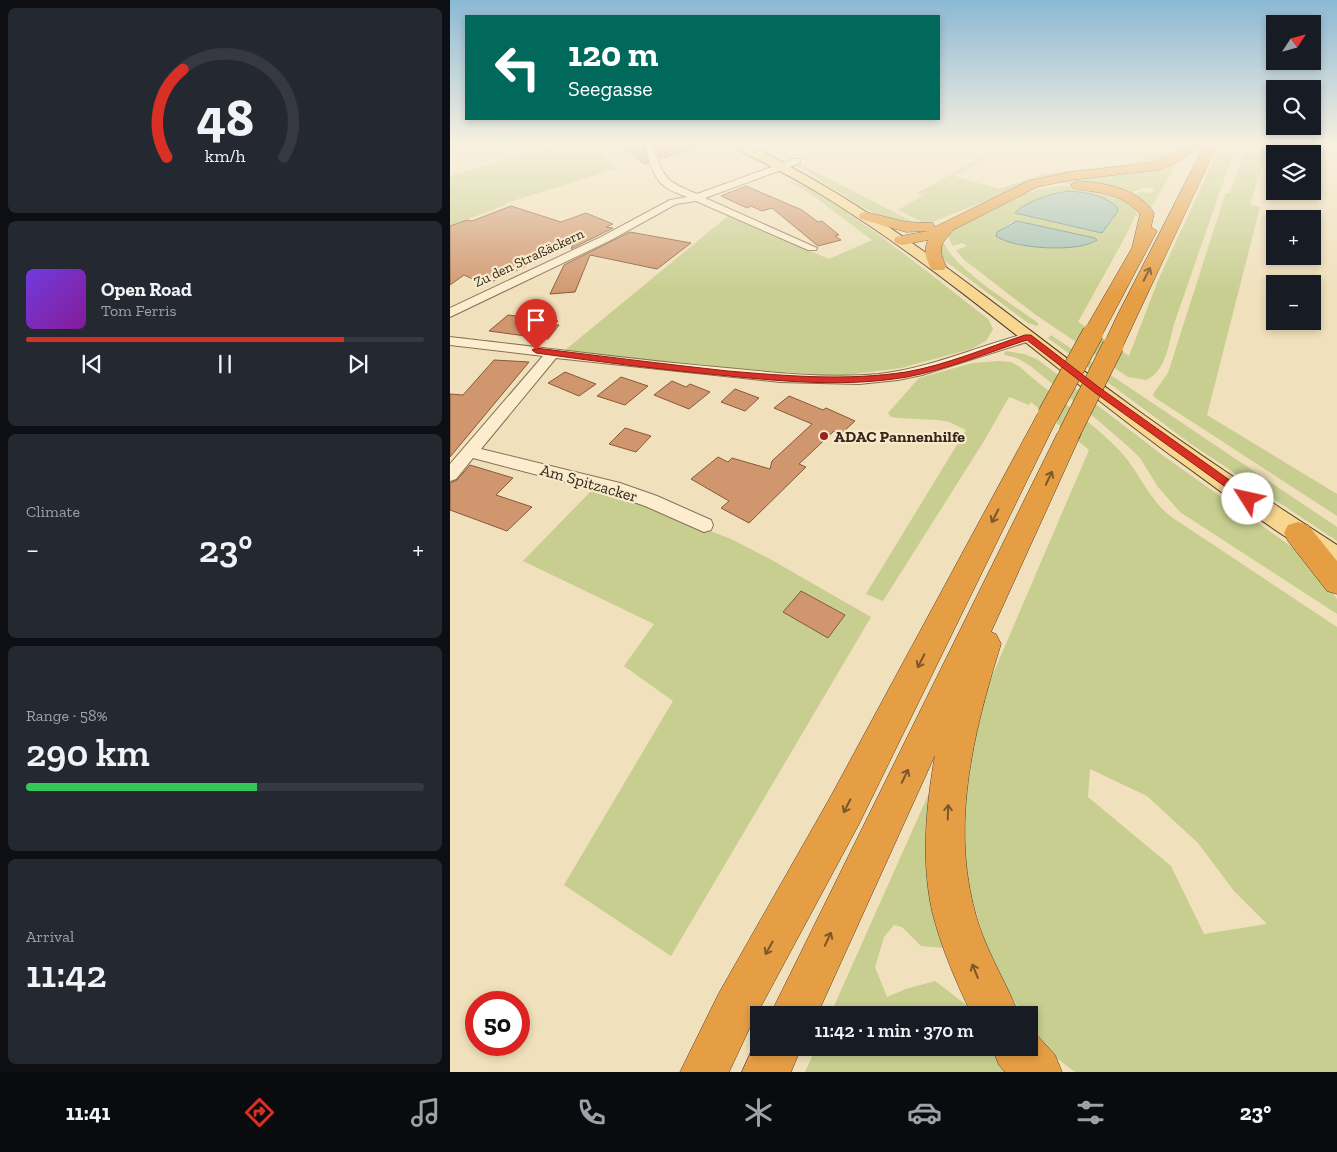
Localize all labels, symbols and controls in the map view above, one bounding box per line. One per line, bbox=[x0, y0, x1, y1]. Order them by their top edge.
north arrow bbox=[1266, 15, 1321, 70]
map controls bbox=[1266, 15, 1321, 330]
text: 120 m bbox=[568, 33, 658, 75]
icon: left bbox=[485, 35, 550, 100]
text: Seegasse bbox=[568, 75, 653, 102]
button: search bbox=[1266, 80, 1321, 135]
text: 48 bbox=[196, 87, 254, 149]
text: km/h bbox=[205, 145, 245, 167]
button: layers bbox=[1266, 145, 1321, 200]
button: + bbox=[1266, 210, 1321, 265]
street label: Zu den Straßäckern bbox=[471, 225, 587, 291]
one-way arrow bbox=[1143, 267, 1152, 282]
button: − bbox=[1266, 275, 1321, 330]
text: Open Road bbox=[101, 278, 192, 301]
pin bbox=[515, 299, 557, 350]
text: Tom Ferris bbox=[101, 301, 177, 320]
icon: arrive bbox=[522, 306, 550, 334]
icon: previous bbox=[78, 350, 106, 378]
icon: pause bbox=[211, 350, 239, 378]
icon: next bbox=[344, 350, 372, 378]
place label: ADAC Pannenhilfe bbox=[834, 427, 965, 446]
marker: ADAC Pannenhilfe bbox=[818, 430, 830, 442]
street label: Am Spitzacker bbox=[538, 460, 640, 506]
one-way arrow bbox=[1044, 471, 1054, 486]
position arrow bbox=[1221, 472, 1273, 524]
text: Climate bbox=[26, 502, 80, 521]
one-way arrow bbox=[990, 509, 1000, 524]
text: 23° bbox=[199, 526, 253, 572]
text: − bbox=[26, 533, 39, 566]
text: + bbox=[412, 533, 424, 566]
one-way arrow bbox=[916, 653, 925, 668]
text: Range · 58% bbox=[26, 706, 108, 725]
text: 290 km bbox=[26, 730, 150, 776]
one-way arrow bbox=[900, 769, 910, 784]
one-way arrow bbox=[842, 798, 852, 813]
one-way arrow bbox=[943, 805, 953, 821]
text: Arrival bbox=[26, 927, 74, 946]
one-way arrow bbox=[824, 932, 834, 947]
one-way arrow bbox=[764, 941, 774, 956]
text: 11:42 bbox=[26, 951, 107, 997]
one-way arrow bbox=[970, 964, 979, 979]
speed limit sign: 50 bbox=[465, 991, 530, 1056]
text: 11:42 · 1 min · 370 m bbox=[814, 1019, 974, 1042]
icon: directions bbox=[242, 1095, 277, 1130]
icon: music bbox=[408, 1095, 443, 1130]
icon: phone bbox=[574, 1095, 609, 1130]
icon: climate bbox=[741, 1095, 776, 1130]
icon: car bbox=[907, 1095, 942, 1130]
icon: filters bbox=[1073, 1095, 1108, 1130]
text: 11:41 bbox=[66, 1099, 110, 1126]
text: 23° bbox=[1240, 1099, 1271, 1126]

